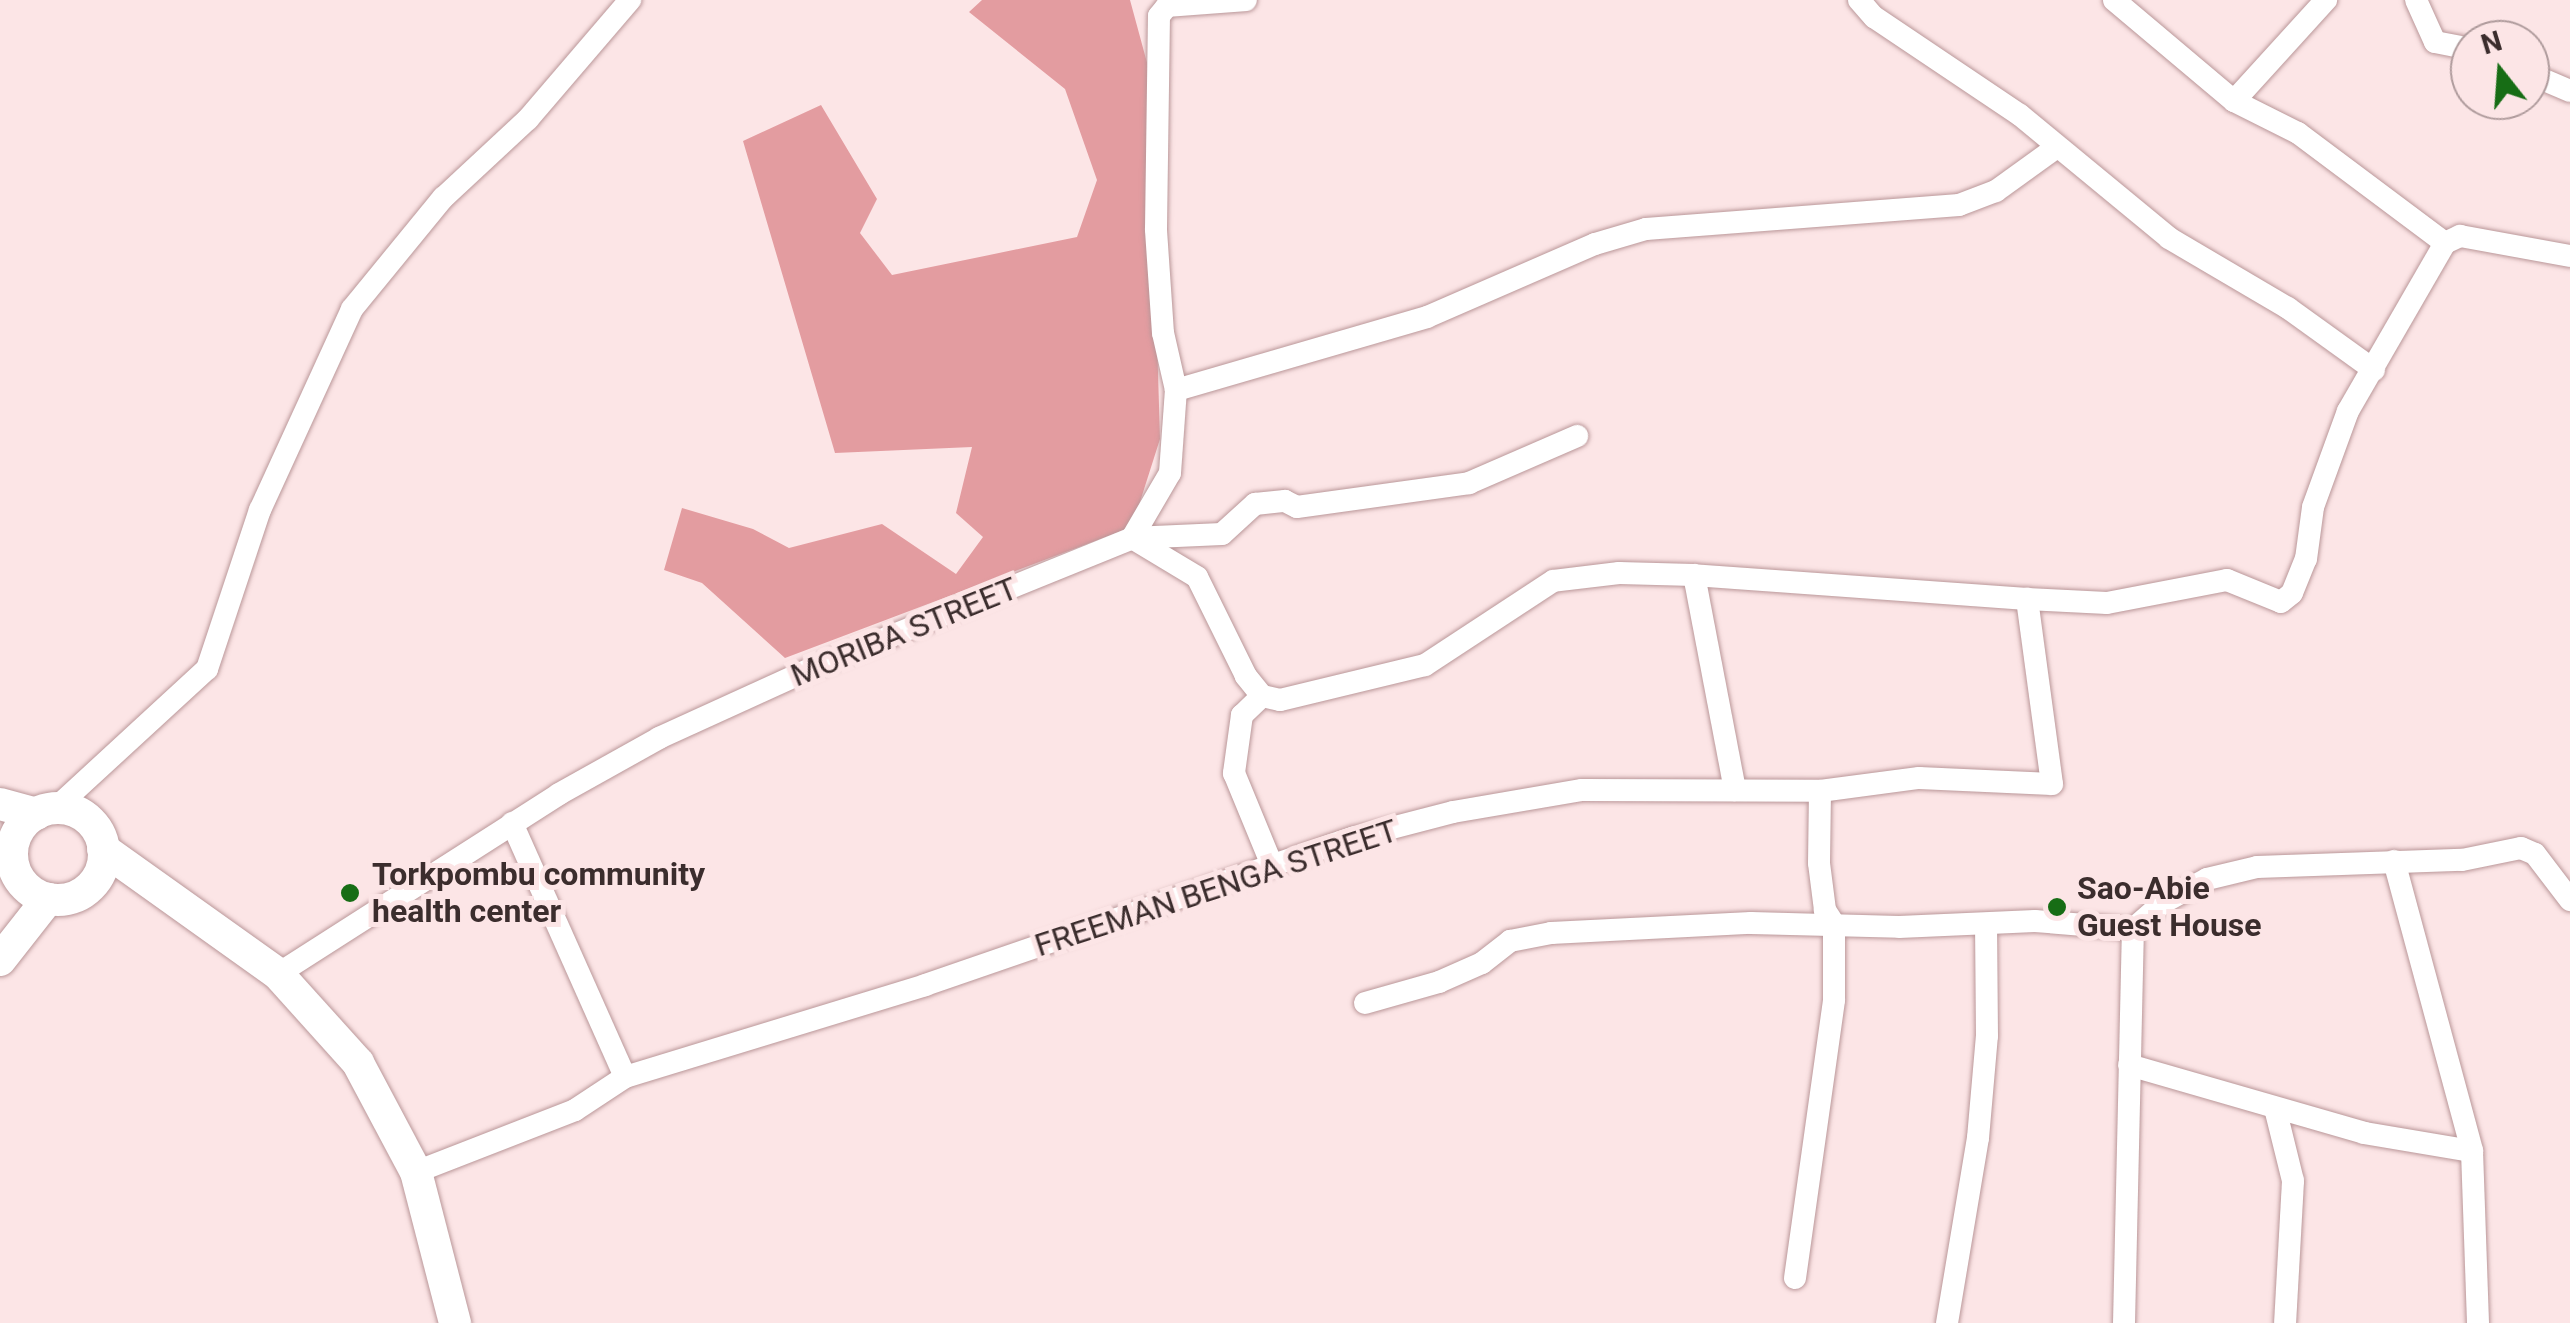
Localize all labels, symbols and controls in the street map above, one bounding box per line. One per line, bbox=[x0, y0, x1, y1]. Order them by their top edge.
north arrow bbox=[2450, 20, 2550, 120]
text: N bbox=[2477, 24, 2506, 61]
street label: MORIBA STREET bbox=[785, 569, 1023, 695]
street label: FREEMAN BENGA STREET bbox=[1030, 811, 1402, 965]
place label: Torkpombu community health center bbox=[372, 856, 705, 931]
place label: Sao-Abie Guest House bbox=[2077, 870, 2262, 945]
marker: Torkpombu community health center bbox=[337, 880, 363, 906]
marker: Sao-Abie Guest House bbox=[2046, 896, 2068, 918]

